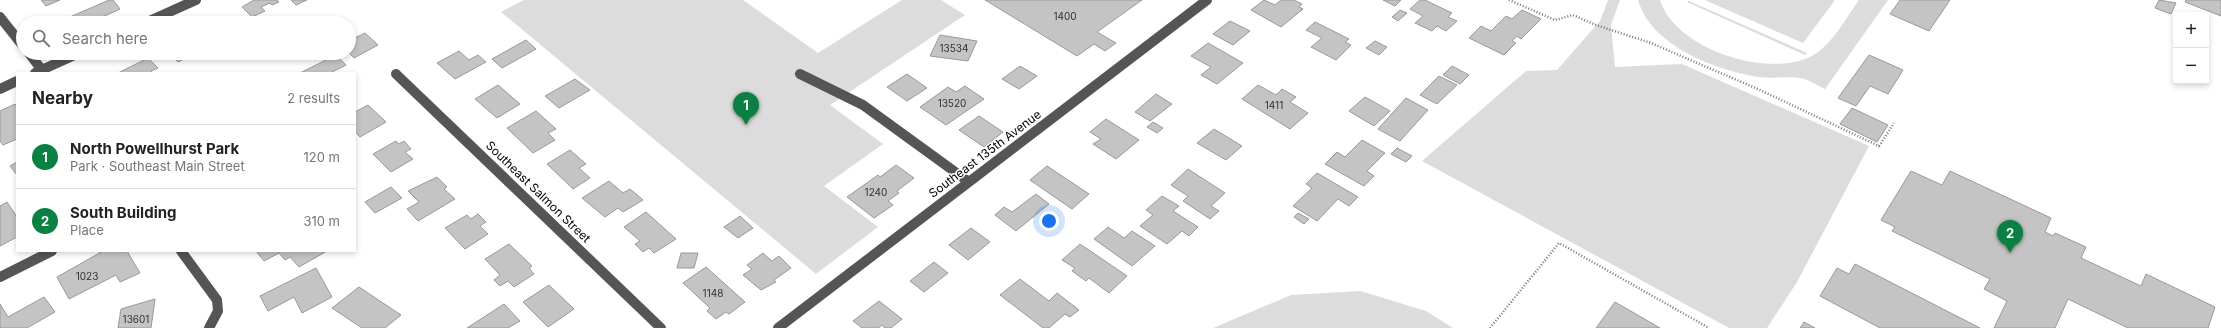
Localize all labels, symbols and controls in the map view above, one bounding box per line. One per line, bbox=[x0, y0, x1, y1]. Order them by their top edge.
house number: 1400 bbox=[1053, 10, 1077, 22]
map controls bbox=[2173, 12, 2209, 84]
button: + bbox=[2173, 12, 2209, 48]
search box bbox=[16, 16, 356, 60]
icon: search bbox=[30, 27, 52, 49]
text: Search here bbox=[62, 29, 148, 48]
house number: 13534 bbox=[940, 42, 968, 54]
button: − bbox=[2173, 48, 2209, 84]
text: Nearby bbox=[32, 88, 93, 108]
text: 2 results bbox=[287, 90, 340, 106]
pin: 1 bbox=[733, 92, 759, 125]
house number: 13520 bbox=[938, 97, 966, 109]
house number: 1411 bbox=[1265, 99, 1283, 111]
street label: Southeast 135th Avenue bbox=[926, 106, 1044, 201]
street label: Southeast Salmon Street bbox=[483, 138, 594, 246]
text: North Powellhurst Park bbox=[70, 139, 239, 158]
text: 1 bbox=[42, 149, 48, 165]
text: 120 m bbox=[304, 149, 340, 165]
text: Park · Southeast Main Street bbox=[70, 158, 245, 174]
house number: 1240 bbox=[865, 186, 887, 198]
text: South Building bbox=[70, 203, 177, 222]
your location bbox=[1039, 211, 1059, 231]
text: 2 bbox=[41, 213, 49, 229]
text: 310 m bbox=[303, 213, 340, 229]
pin: 2 bbox=[1997, 220, 2023, 253]
text: Place bbox=[70, 222, 104, 238]
house number: 1023 bbox=[76, 270, 98, 282]
house number: 1148 bbox=[703, 287, 723, 299]
house number: 13601 bbox=[123, 313, 149, 325]

